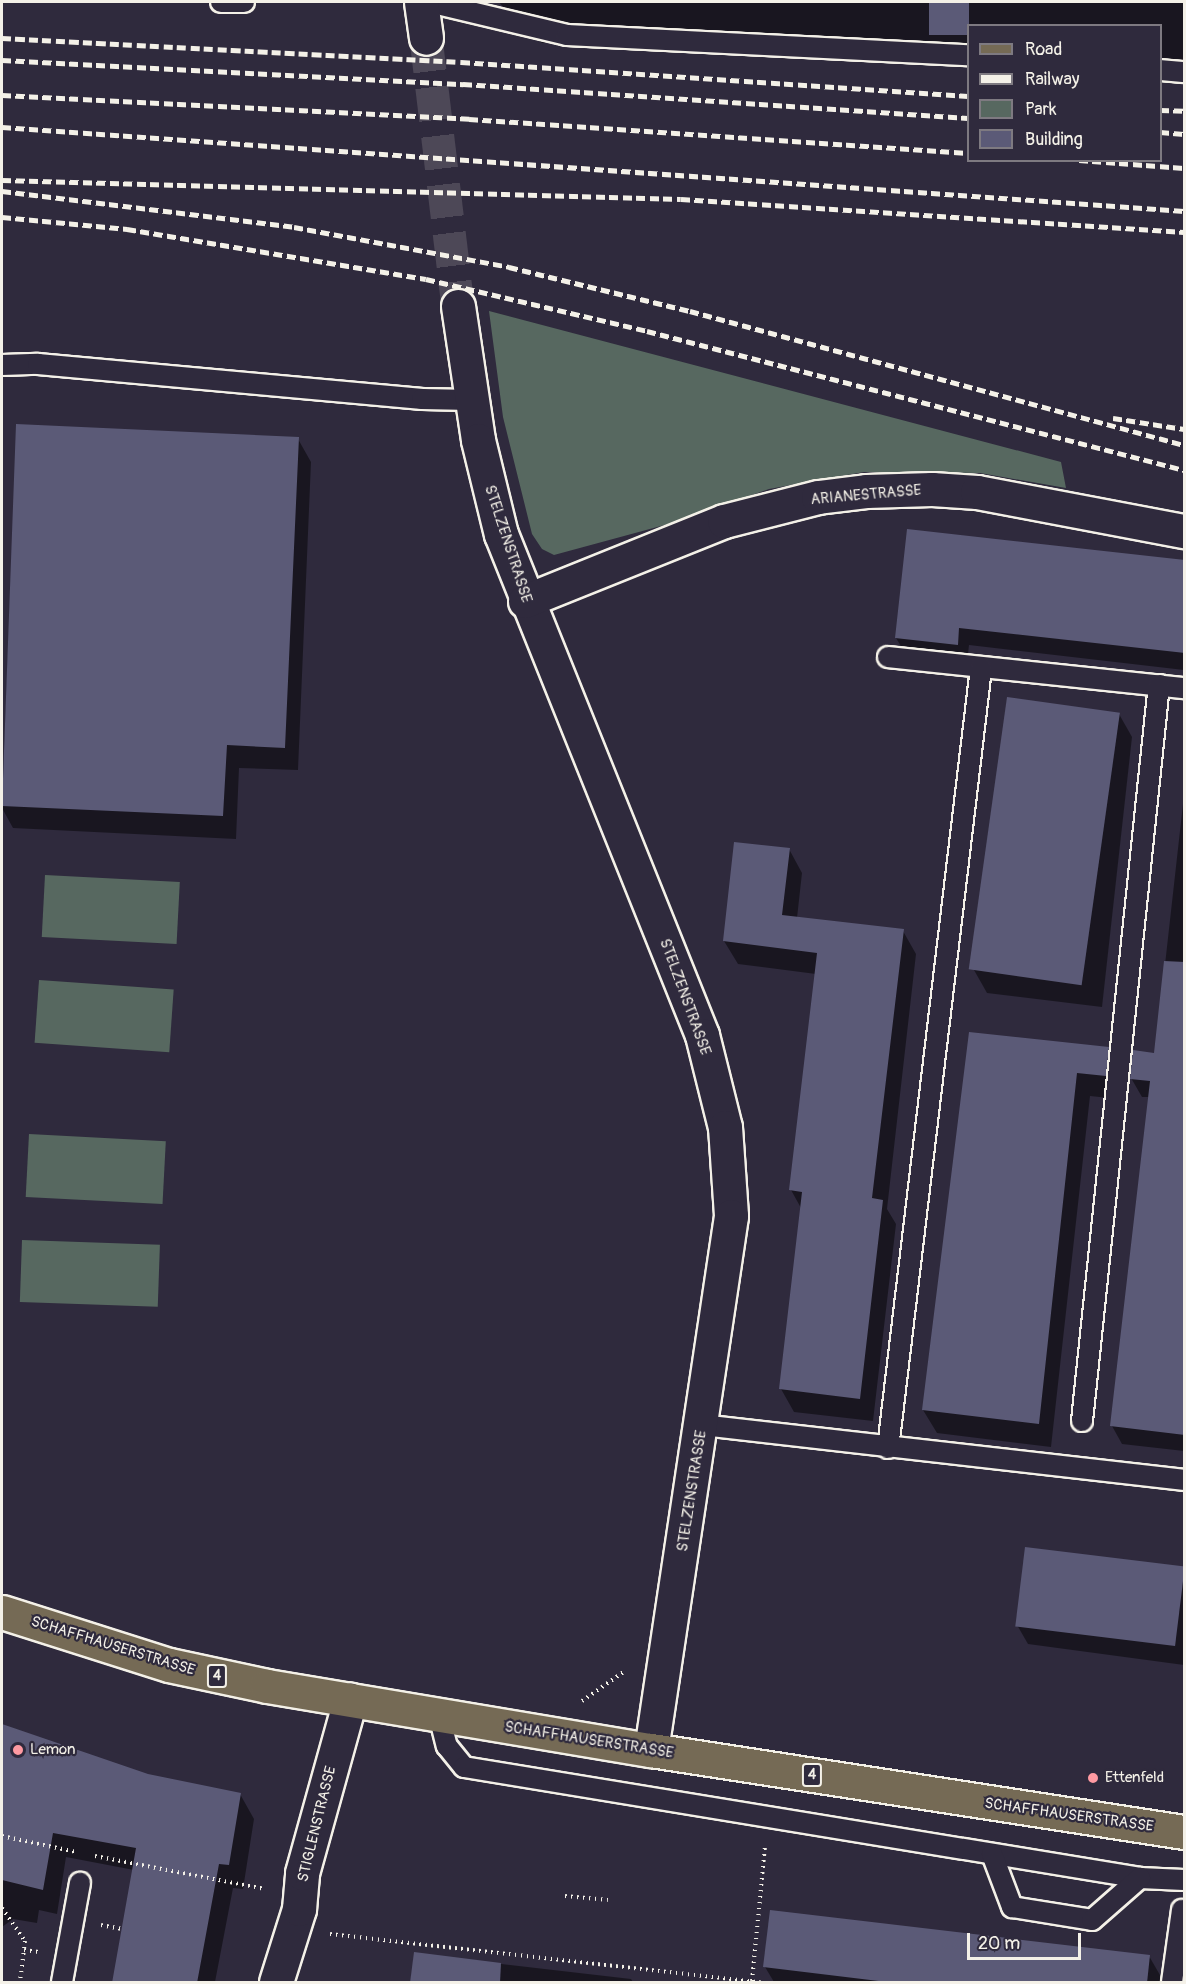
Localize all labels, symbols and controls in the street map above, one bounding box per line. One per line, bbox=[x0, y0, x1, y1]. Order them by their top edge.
legend bbox=[967, 24, 1162, 162]
text: Road bbox=[1025, 38, 1062, 61]
text: Railway bbox=[1025, 68, 1080, 91]
text: Park bbox=[1025, 98, 1057, 121]
text: Building bbox=[1025, 128, 1083, 151]
street label: ARIANESTRASSE bbox=[810, 481, 922, 509]
street label: STELZENSTRASSE bbox=[481, 483, 535, 605]
street label: STELZENSTRASSE bbox=[656, 936, 714, 1058]
street label: STELZENSTRASSE bbox=[674, 1429, 710, 1553]
street label: SCHAFFHAUSERSTRASSE bbox=[29, 1612, 197, 1680]
road number: 4 bbox=[206, 1665, 228, 1687]
street label: SCHAFFHAUSERSTRASSE bbox=[503, 1718, 675, 1762]
place label: Lemon bbox=[30, 1741, 75, 1759]
marker: Lemon bbox=[11, 1743, 25, 1757]
street label: STIGLENSTRASSE bbox=[294, 1764, 340, 1884]
road number: 4 bbox=[802, 1764, 822, 1786]
place label: Ettenfeld bbox=[1105, 1769, 1164, 1787]
marker: Ettenfeld bbox=[1086, 1771, 1100, 1785]
street label: SCHAFFHAUSERSTRASSE bbox=[983, 1794, 1155, 1836]
scale bar bbox=[970, 1921, 1084, 1959]
text: 20 m bbox=[978, 1932, 1020, 1955]

